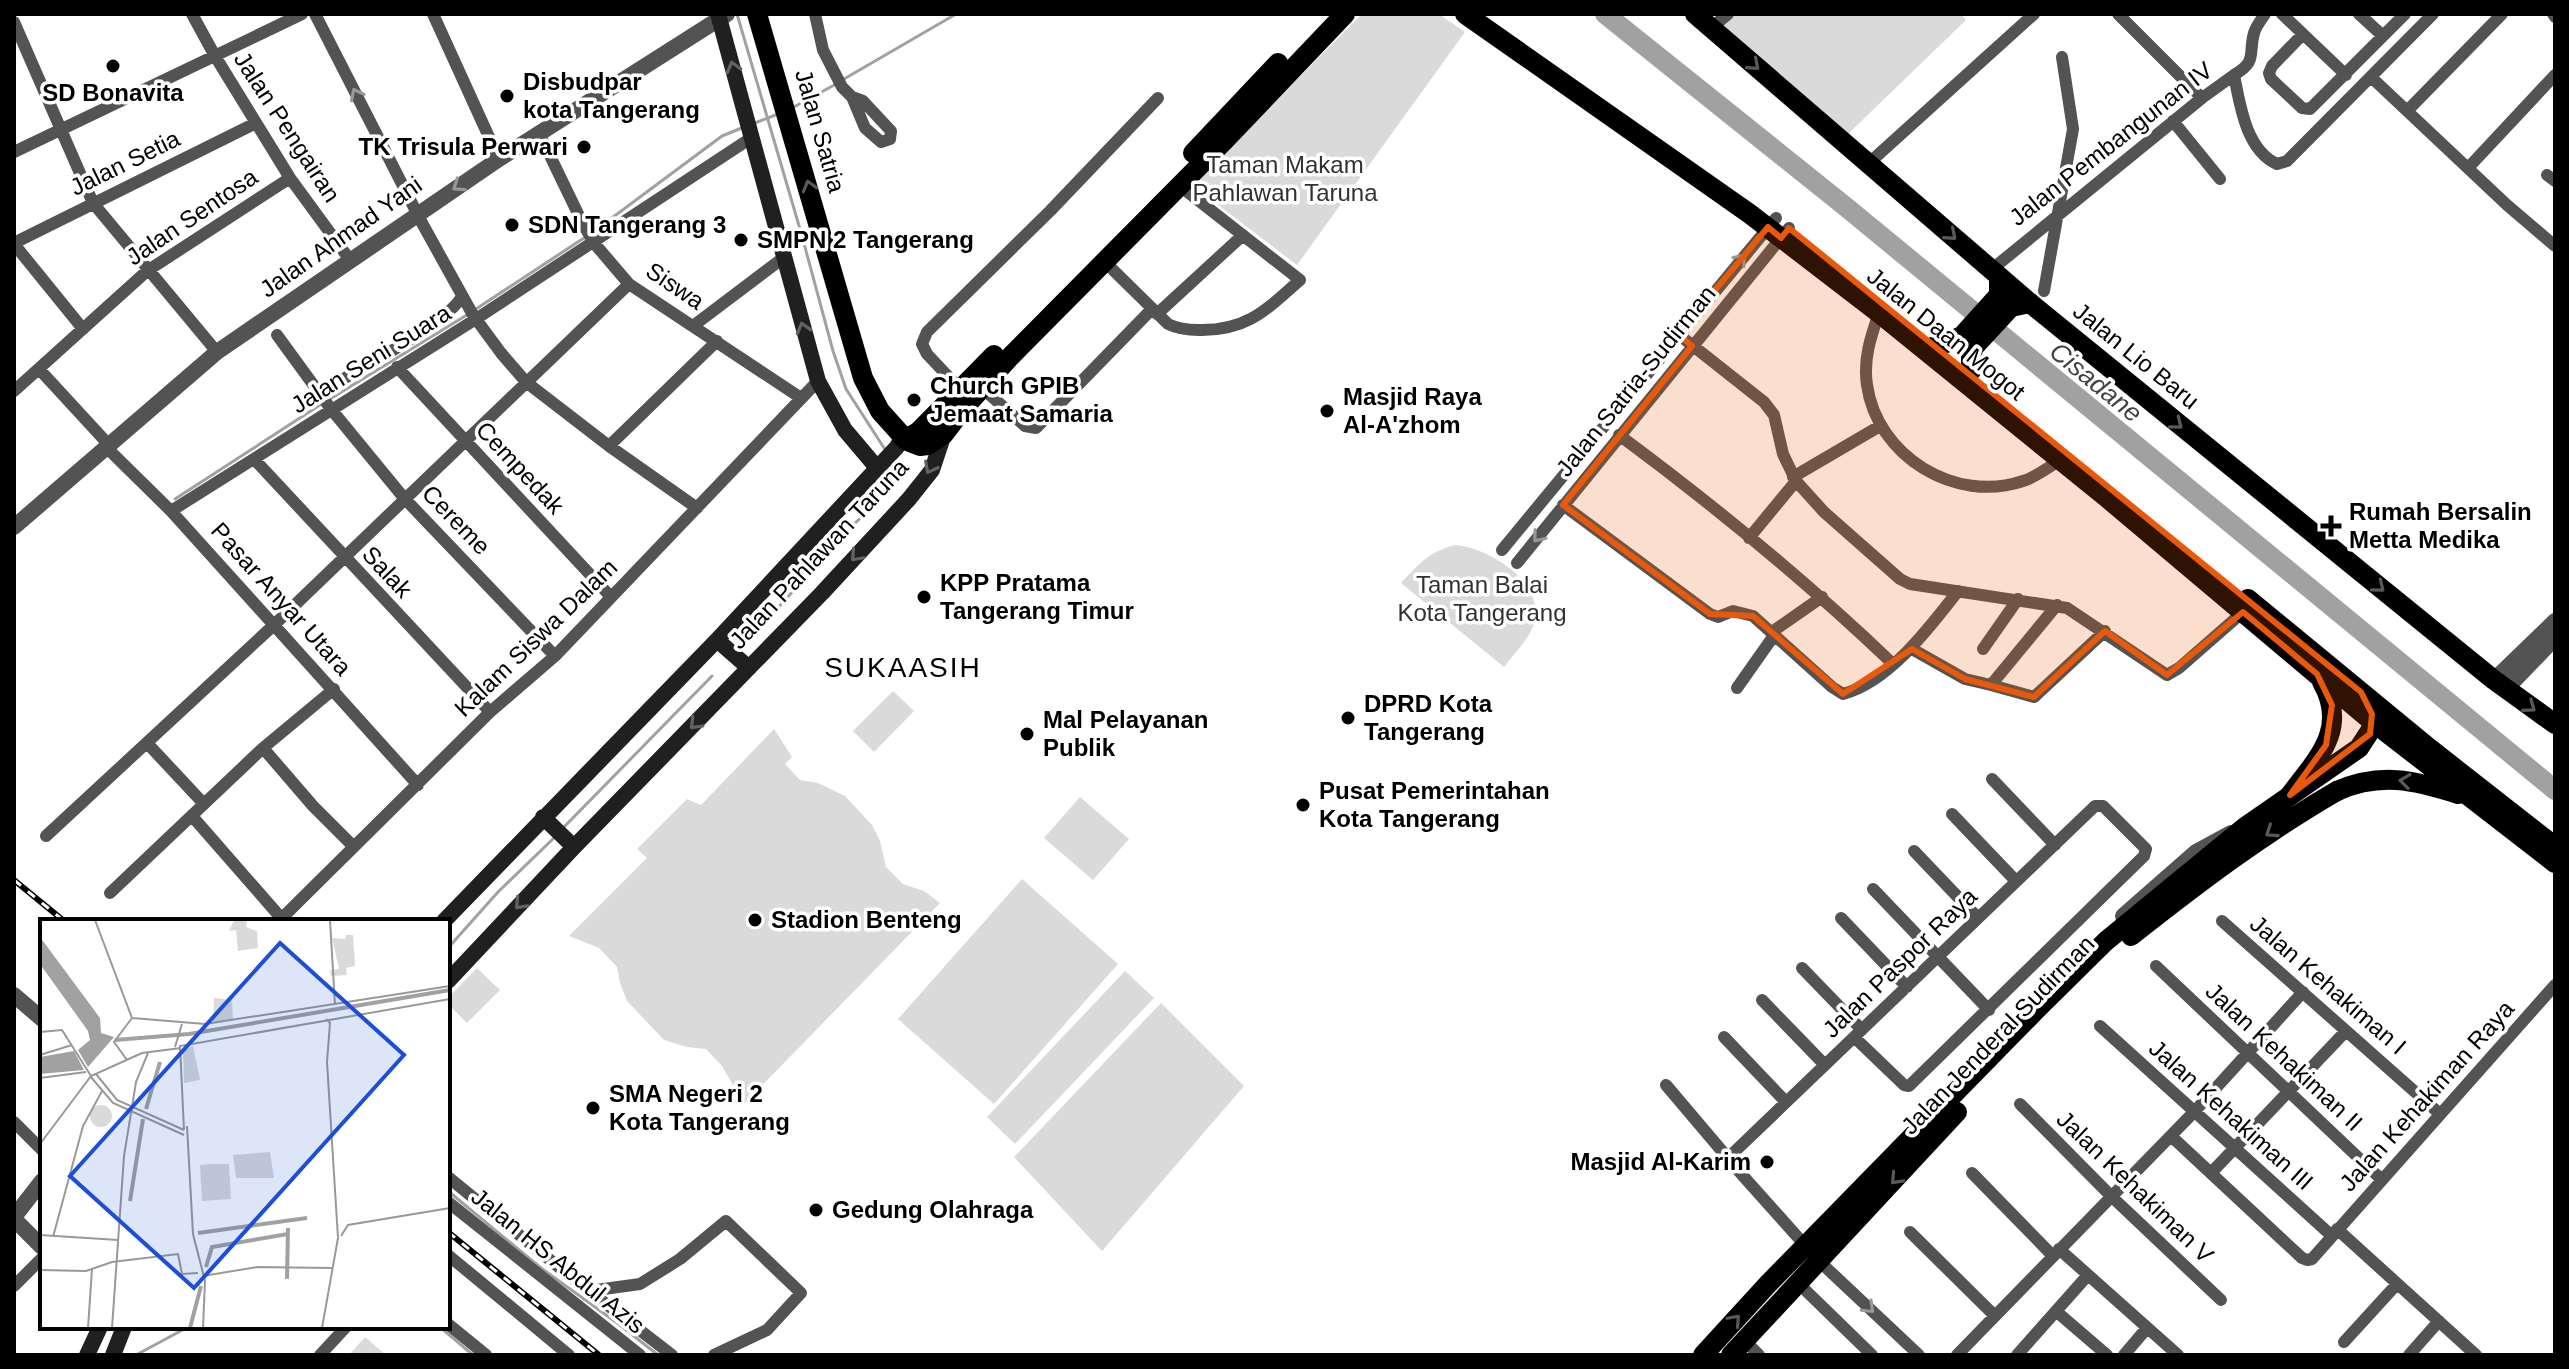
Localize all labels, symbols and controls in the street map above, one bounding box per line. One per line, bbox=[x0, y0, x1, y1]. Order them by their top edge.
street label: Jalan Pengairan bbox=[229, 47, 346, 207]
one-way arrow bbox=[1745, 55, 1759, 70]
street label: Jalan Pembangunan IV bbox=[2004, 56, 2217, 231]
marker: SD Bonavita bbox=[104, 57, 122, 75]
one-way arrow bbox=[725, 61, 742, 75]
street label: Jalan Satria bbox=[790, 66, 851, 196]
place label: Disbudpar kota Tangerang bbox=[523, 68, 700, 123]
place label: SD Bonavita bbox=[42, 79, 184, 106]
marker: Disbudpar kota Tangerang bbox=[498, 87, 516, 105]
one-way arrow bbox=[351, 88, 366, 103]
street label: Jalan Setia bbox=[65, 124, 185, 201]
place label: TK Trisula Perwari bbox=[359, 133, 568, 160]
marker: TK Trisula Perwari bbox=[575, 138, 593, 156]
park label: Taman Makam Pahlawan Taruna bbox=[1192, 151, 1378, 206]
street label: Jalan Sentosa bbox=[121, 162, 263, 270]
street label: Jalan Ahmad Yani bbox=[255, 171, 427, 302]
one-way arrow bbox=[452, 176, 467, 191]
one-way arrow bbox=[801, 180, 818, 194]
place label: SDN Tangerang 3 bbox=[528, 211, 726, 238]
marker: SDN Tangerang 3 bbox=[503, 216, 521, 234]
one-way arrow bbox=[1941, 225, 1956, 239]
place label: SMPN 2 Tangerang bbox=[757, 226, 974, 253]
marker: SMPN 2 Tangerang bbox=[732, 231, 750, 249]
one-way arrow bbox=[1731, 254, 1746, 268]
street label: Siswa bbox=[641, 256, 710, 315]
street label: Jalan Daan Mogot bbox=[1862, 262, 2031, 406]
street label: Jalan Satria-Sudirman bbox=[1550, 280, 1721, 481]
street label: Jalan Lio Baru bbox=[2068, 297, 2204, 414]
street label: Jalan Seni Suara bbox=[286, 298, 456, 418]
one-way arrow bbox=[796, 321, 812, 335]
water label: Cisadane bbox=[2044, 336, 2148, 428]
place label: Church GPIB Jemaat Samaria bbox=[930, 372, 1113, 427]
place label: Masjid Raya Al-A'zhom bbox=[1343, 383, 1482, 438]
marker: Church GPIB Jemaat Samaria bbox=[905, 391, 923, 409]
marker: Masjid Raya Al-A'zhom bbox=[1318, 402, 1336, 420]
one-way arrow bbox=[2168, 414, 2182, 429]
street label: Cempedak bbox=[471, 416, 570, 520]
street label: Jalan Pahlawan Taruna bbox=[724, 453, 914, 654]
one-way arrow bbox=[925, 460, 940, 475]
street label: Cereme bbox=[417, 480, 496, 560]
place label: Rumah Bersalin Metta Medika bbox=[2349, 498, 2532, 553]
marker: Rumah Bersalin Metta Medika bbox=[2320, 515, 2342, 537]
street label: Pasar Anyar Utara bbox=[206, 517, 357, 681]
one-way arrow bbox=[1533, 528, 1547, 543]
street label: Salak bbox=[357, 540, 418, 604]
one-way arrow bbox=[852, 547, 866, 562]
street label: Kalam Siswa Dalam bbox=[449, 553, 622, 722]
place label: KPP Pratama Tangerang Timur bbox=[940, 569, 1134, 624]
park label: Taman Balai Kota Tangerang bbox=[1397, 571, 1567, 626]
one-way arrow bbox=[2370, 577, 2384, 592]
marker: KPP Pratama Tangerang Timur bbox=[915, 588, 933, 606]
district label: SUKAASIH bbox=[824, 652, 982, 683]
place label: DPRD Kota Tangerang bbox=[1364, 690, 1493, 745]
one-way arrow bbox=[2522, 697, 2536, 712]
place label: Mal Pelayanan Publik bbox=[1043, 706, 1208, 761]
marker: DPRD Kota Tangerang bbox=[1339, 709, 1357, 727]
one-way arrow bbox=[690, 715, 704, 729]
marker: Mal Pelayanan Publik bbox=[1018, 725, 1036, 743]
one-way arrow bbox=[2398, 772, 2411, 789]
place label: Pusat Pemerintahan Kota Tangerang bbox=[1319, 777, 1550, 832]
marker: Pusat Pemerintahan Kota Tangerang bbox=[1294, 796, 1312, 814]
one-way arrow bbox=[2265, 822, 2279, 837]
street label: Jalan Paspor Raya bbox=[1817, 882, 1982, 1043]
one-way arrow bbox=[515, 895, 530, 909]
place label: Stadion Benteng bbox=[771, 906, 962, 933]
street label: Jalan Kehakiman I bbox=[2245, 910, 2412, 1060]
marker: Stadion Benteng bbox=[746, 911, 764, 929]
inset map bbox=[40, 919, 450, 1329]
street label: Jalan Jenderal Sudirman bbox=[1896, 930, 2100, 1140]
street label: Jalan Kehakiman II bbox=[2200, 977, 2368, 1136]
street label: Jalan Kehakiman Raya bbox=[2334, 994, 2520, 1196]
street label: Jalan Kehakiman III bbox=[2144, 1034, 2319, 1195]
place label: SMA Negeri 2 Kota Tangerang bbox=[609, 1080, 790, 1135]
marker: SMA Negeri 2 Kota Tangerang bbox=[584, 1099, 602, 1117]
street label: Jalan Kehakiman V bbox=[2052, 1105, 2219, 1268]
place label: Masjid Al-Karim bbox=[1571, 1148, 1751, 1175]
marker: Masjid Al-Karim bbox=[1758, 1153, 1776, 1171]
one-way arrow bbox=[1891, 1169, 1905, 1184]
street label: Jalan HS Abdul Azis bbox=[466, 1183, 650, 1339]
place label: Gedung Olahraga bbox=[832, 1196, 1034, 1223]
marker: Gedung Olahraga bbox=[807, 1201, 825, 1219]
one-way arrow bbox=[1860, 1298, 1874, 1313]
one-way arrow bbox=[1726, 1314, 1740, 1329]

